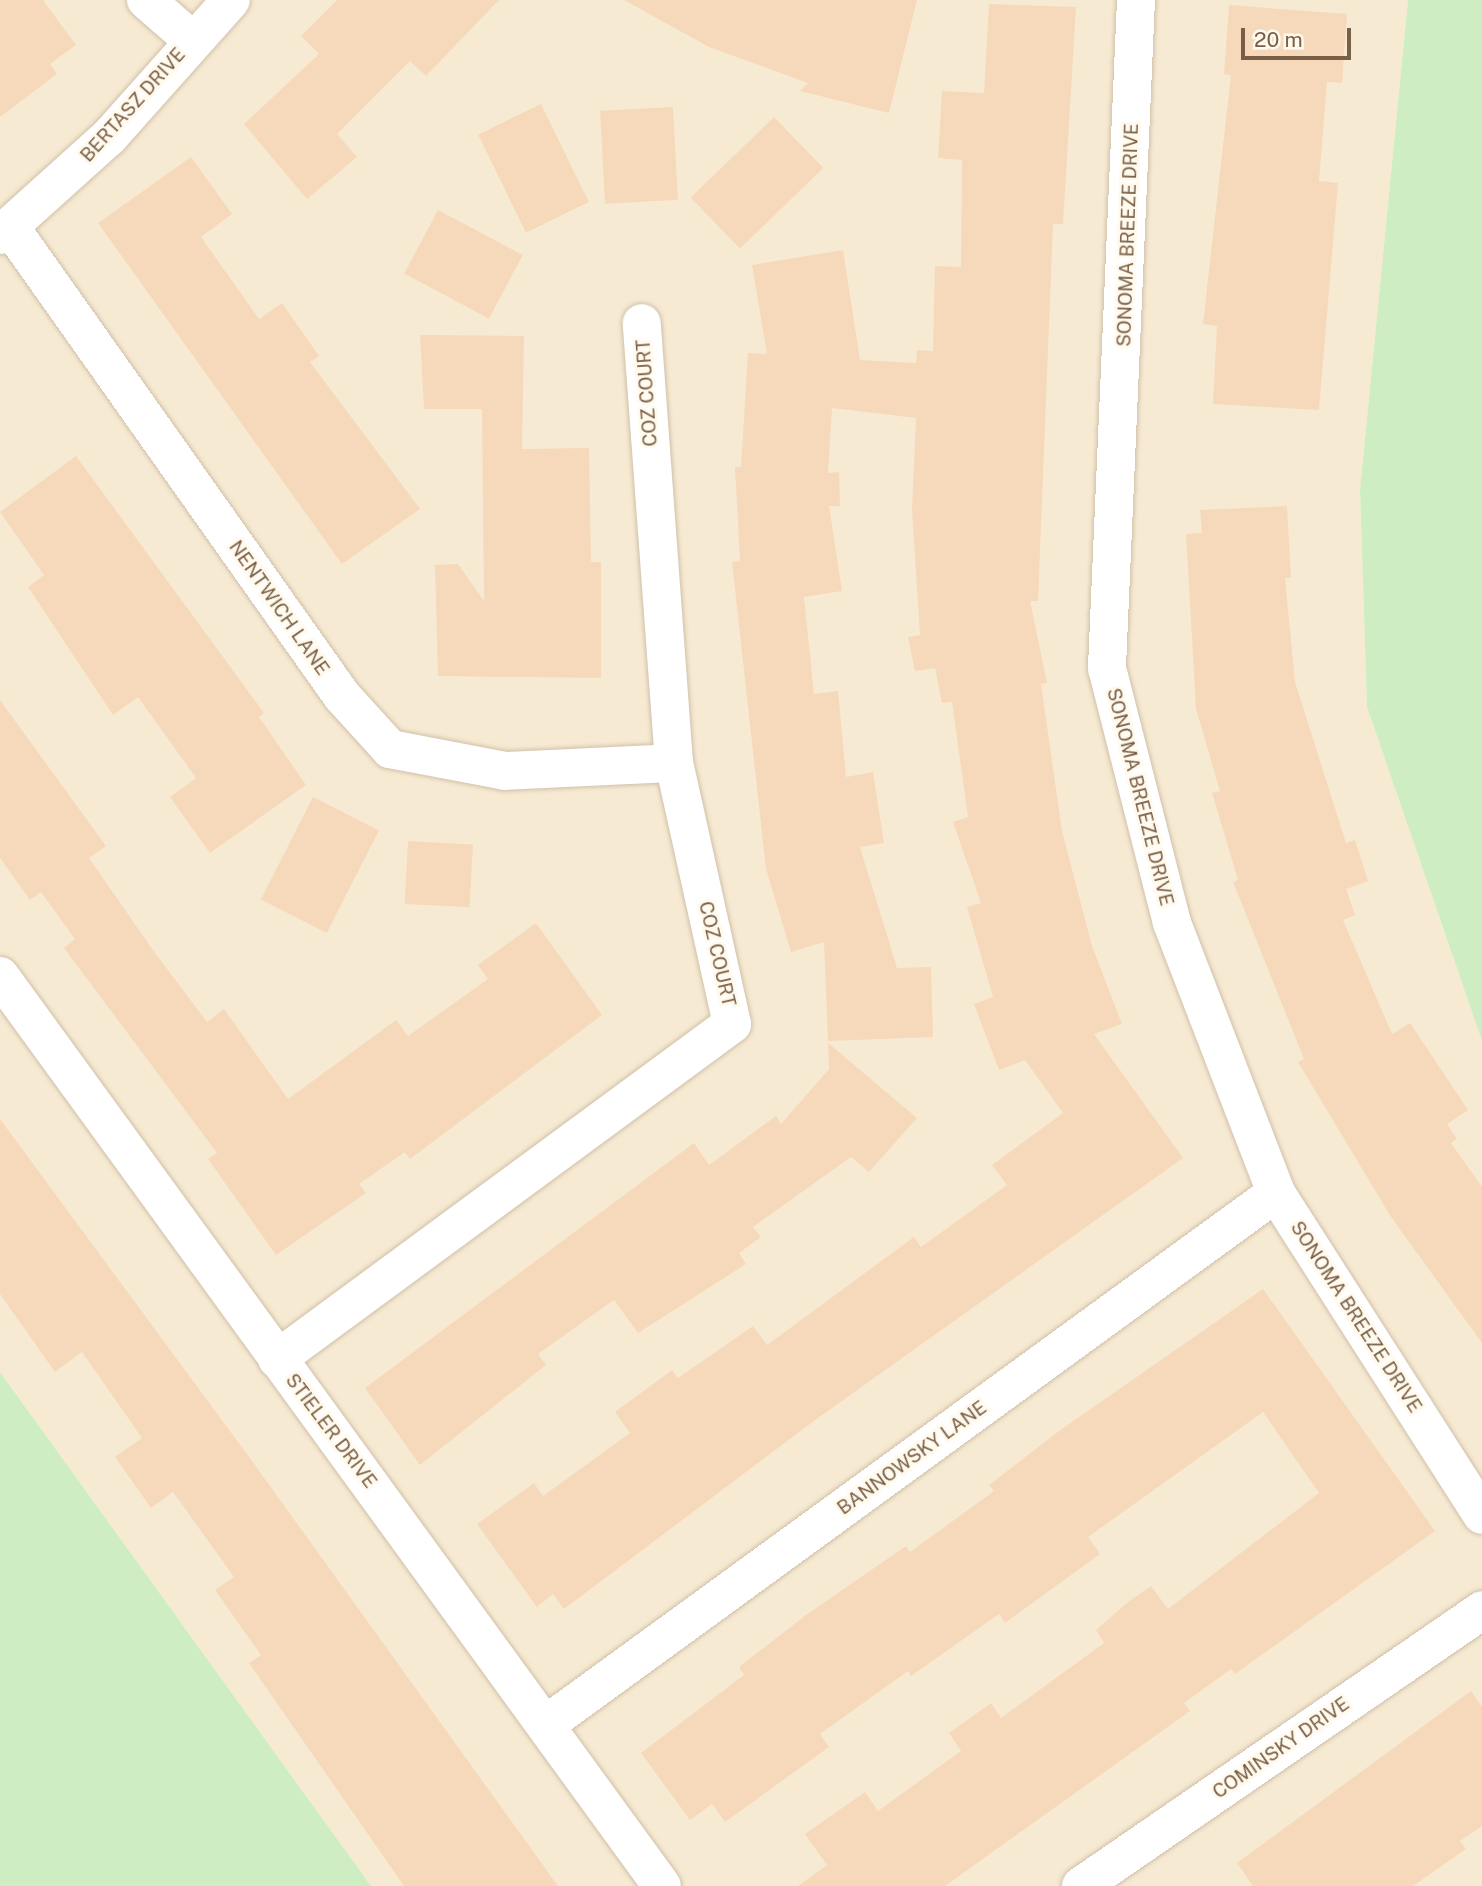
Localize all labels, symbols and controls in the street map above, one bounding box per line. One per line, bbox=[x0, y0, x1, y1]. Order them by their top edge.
scale bar bbox=[1244, 14, 1354, 58]
text: 20 m bbox=[1254, 27, 1303, 52]
street label: BERTASZ DRIVE bbox=[76, 43, 190, 167]
street label: SONOMA BREEZE DRIVE bbox=[1113, 123, 1143, 347]
street label: COZ COURT bbox=[632, 339, 662, 447]
street label: NENTWICH LANE bbox=[224, 536, 334, 680]
street label: SONOMA BREEZE DRIVE bbox=[1102, 686, 1178, 908]
street label: COZ COURT bbox=[694, 899, 740, 1009]
street label: SONOMA BREEZE DRIVE bbox=[1286, 1217, 1426, 1417]
street label: STIELER DRIVE bbox=[281, 1369, 381, 1493]
street label: BANNOWSKY LANE bbox=[833, 1396, 991, 1520]
street label: COMINSKY DRIVE bbox=[1208, 1692, 1354, 1804]

